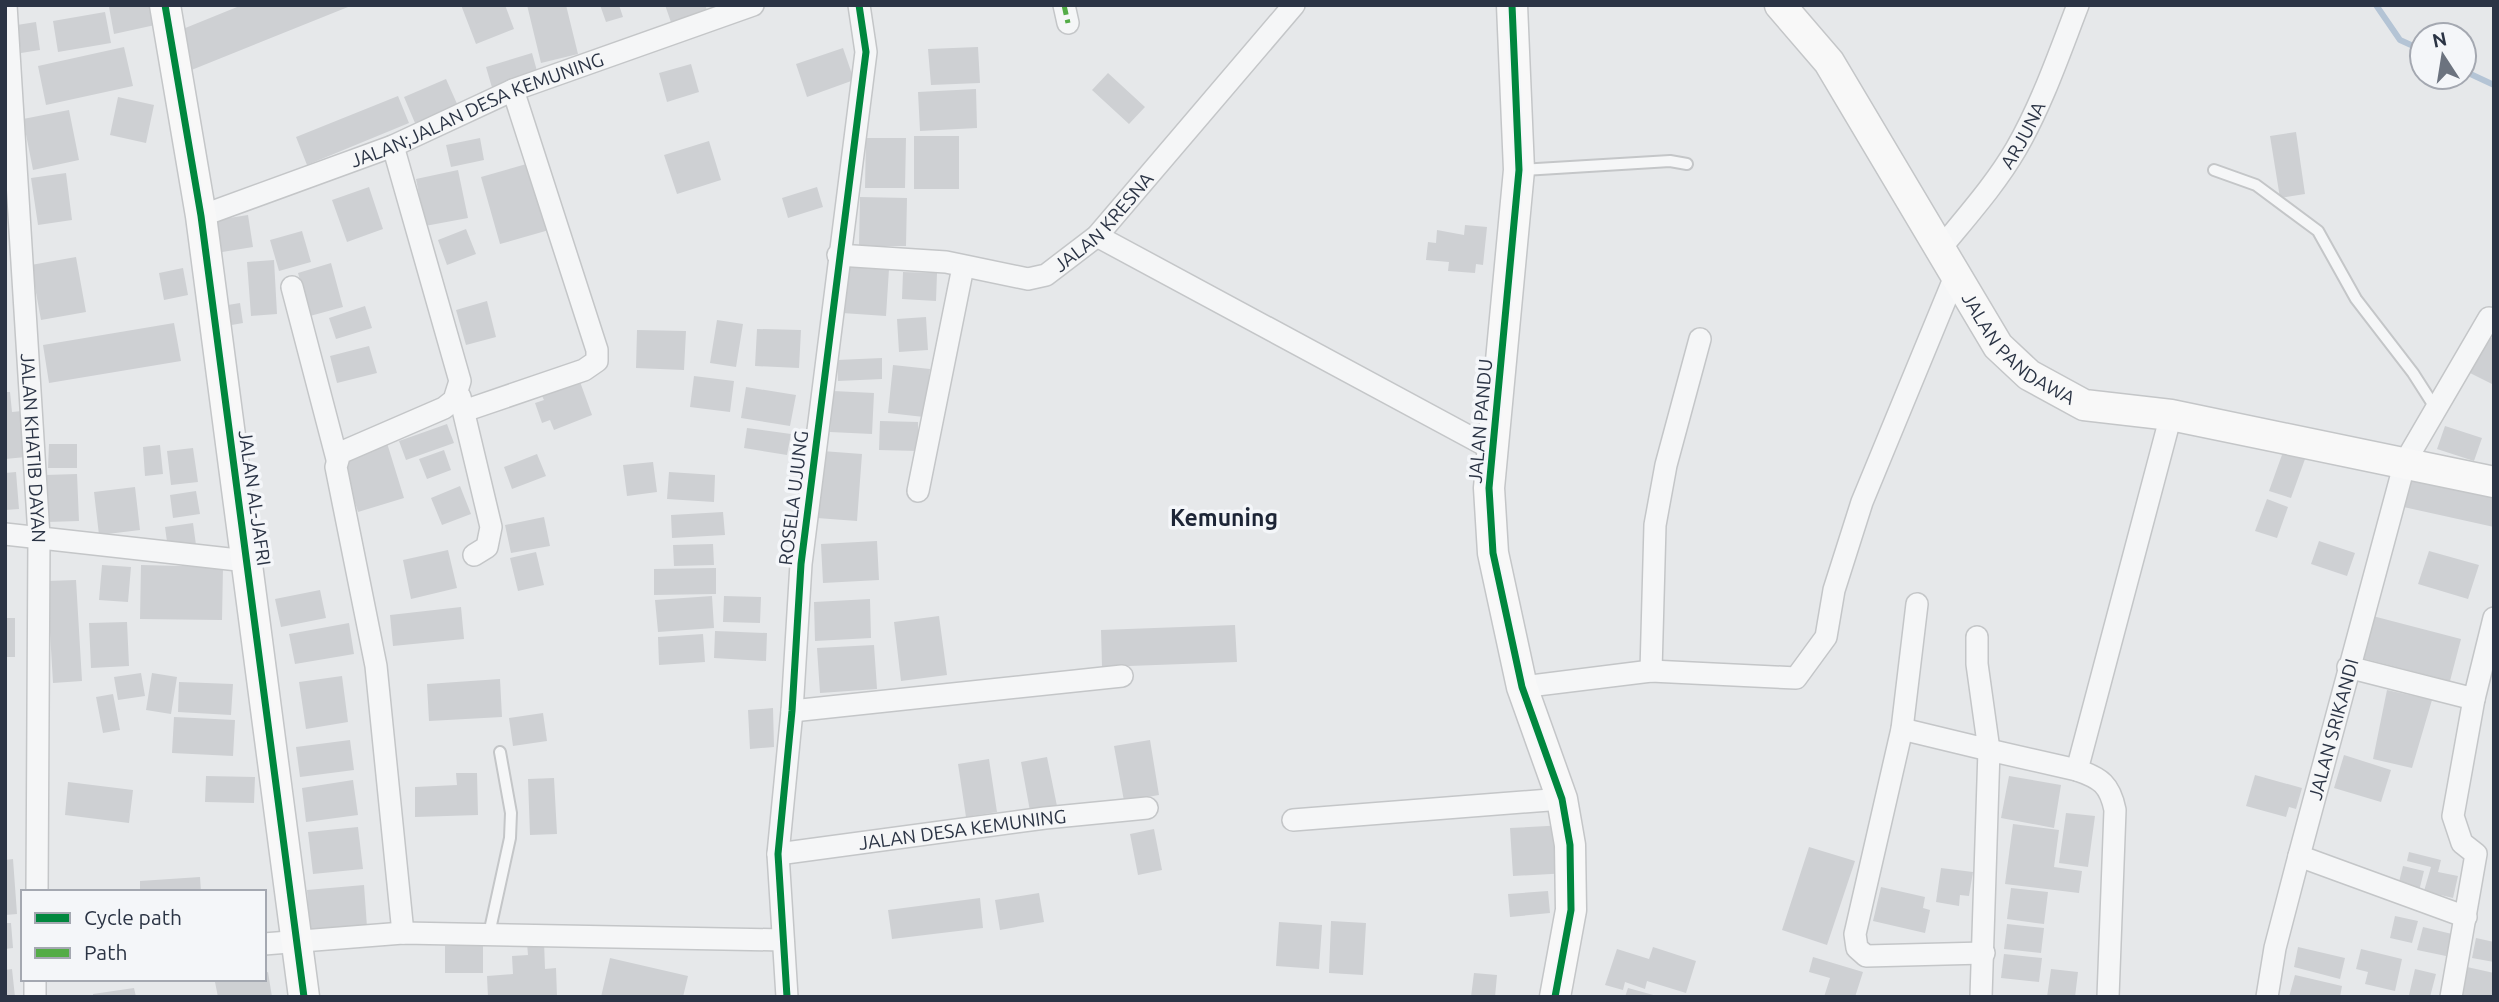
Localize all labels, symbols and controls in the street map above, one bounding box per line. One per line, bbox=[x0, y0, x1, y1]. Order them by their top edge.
north arrow bbox=[2408, 21, 2478, 91]
text: N bbox=[2430, 27, 2449, 52]
street label: JALAN;JALAN DESA KEMUNING bbox=[347, 48, 607, 172]
street label: ARJUNA bbox=[1996, 97, 2050, 173]
street label: JALAN KRESNA bbox=[1049, 167, 1158, 276]
street label: JALAN PANDAWA bbox=[1958, 288, 2079, 409]
street label: JALAN KHATIB DAYAN bbox=[17, 353, 50, 543]
street label: JALAN PANDU bbox=[1464, 358, 1496, 484]
street label: JALAN AL-JAFRI bbox=[235, 429, 275, 567]
street label: ROSELA UJUNG bbox=[774, 429, 812, 567]
district label: Kemuning bbox=[1170, 505, 1278, 530]
street label: JALAN SRIKANDI bbox=[2304, 656, 2363, 802]
street label: JALAN DESA KEMUNING bbox=[857, 805, 1067, 854]
legend bbox=[21, 890, 266, 981]
text: Cycle path bbox=[84, 905, 182, 929]
text: Path bbox=[84, 940, 127, 964]

